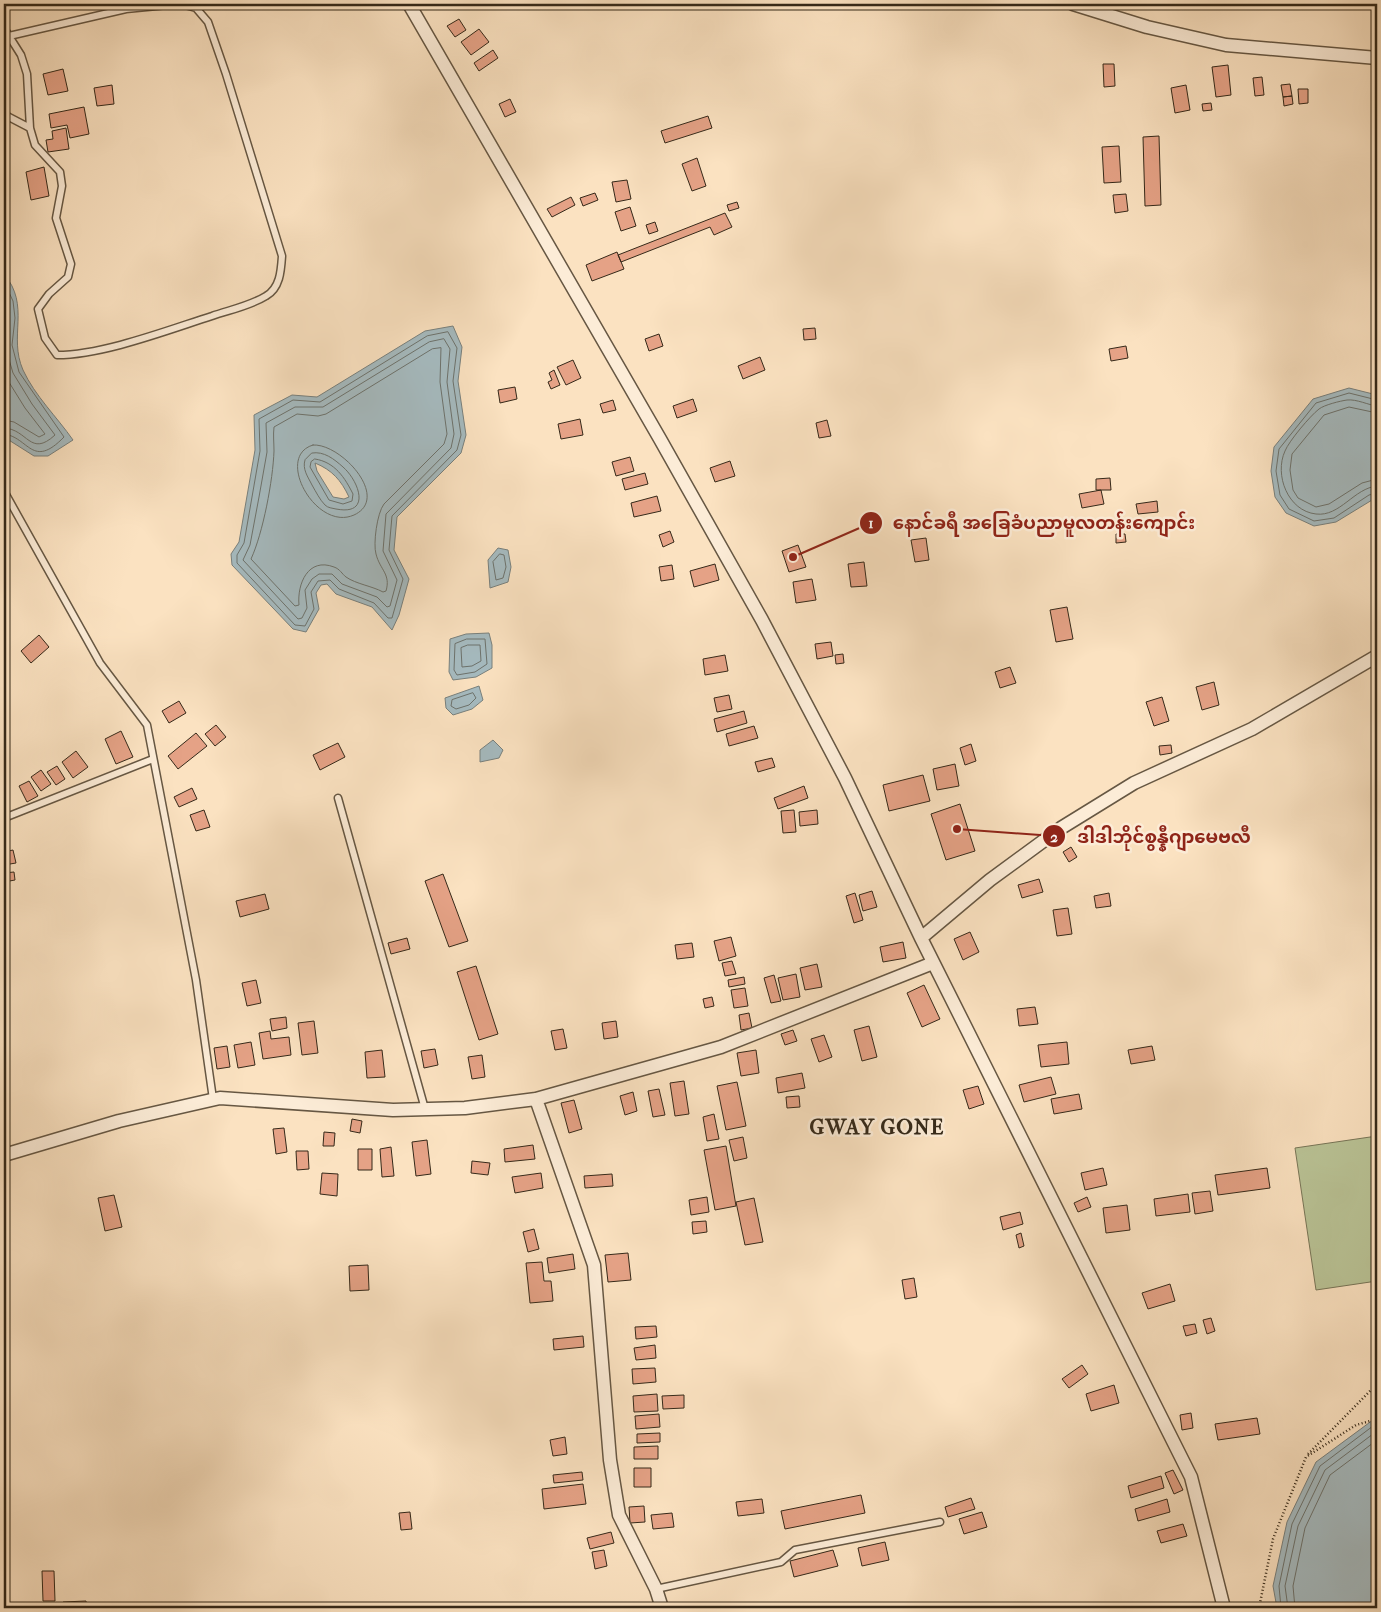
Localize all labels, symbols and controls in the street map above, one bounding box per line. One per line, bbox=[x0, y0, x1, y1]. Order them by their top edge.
callout: နောင်ခရီ အခြေခံပညာမူလတန်းကျောင်း bbox=[858, 507, 1206, 540]
text: နောင်ခရီ အခြေခံပညာမူလတန်းကျောင်း bbox=[893, 511, 1195, 538]
text: 1 bbox=[868, 514, 874, 532]
callout: ဒါဒါဘိုင်စွန္နီဂျာမေဗလီ bbox=[1042, 820, 1261, 853]
text: ဒါဒါဘိုင်စွန္နီဂျာမေဗလီ bbox=[1077, 825, 1251, 852]
text: 2 bbox=[1050, 828, 1058, 846]
district label: GWAY GONE bbox=[810, 1115, 944, 1139]

